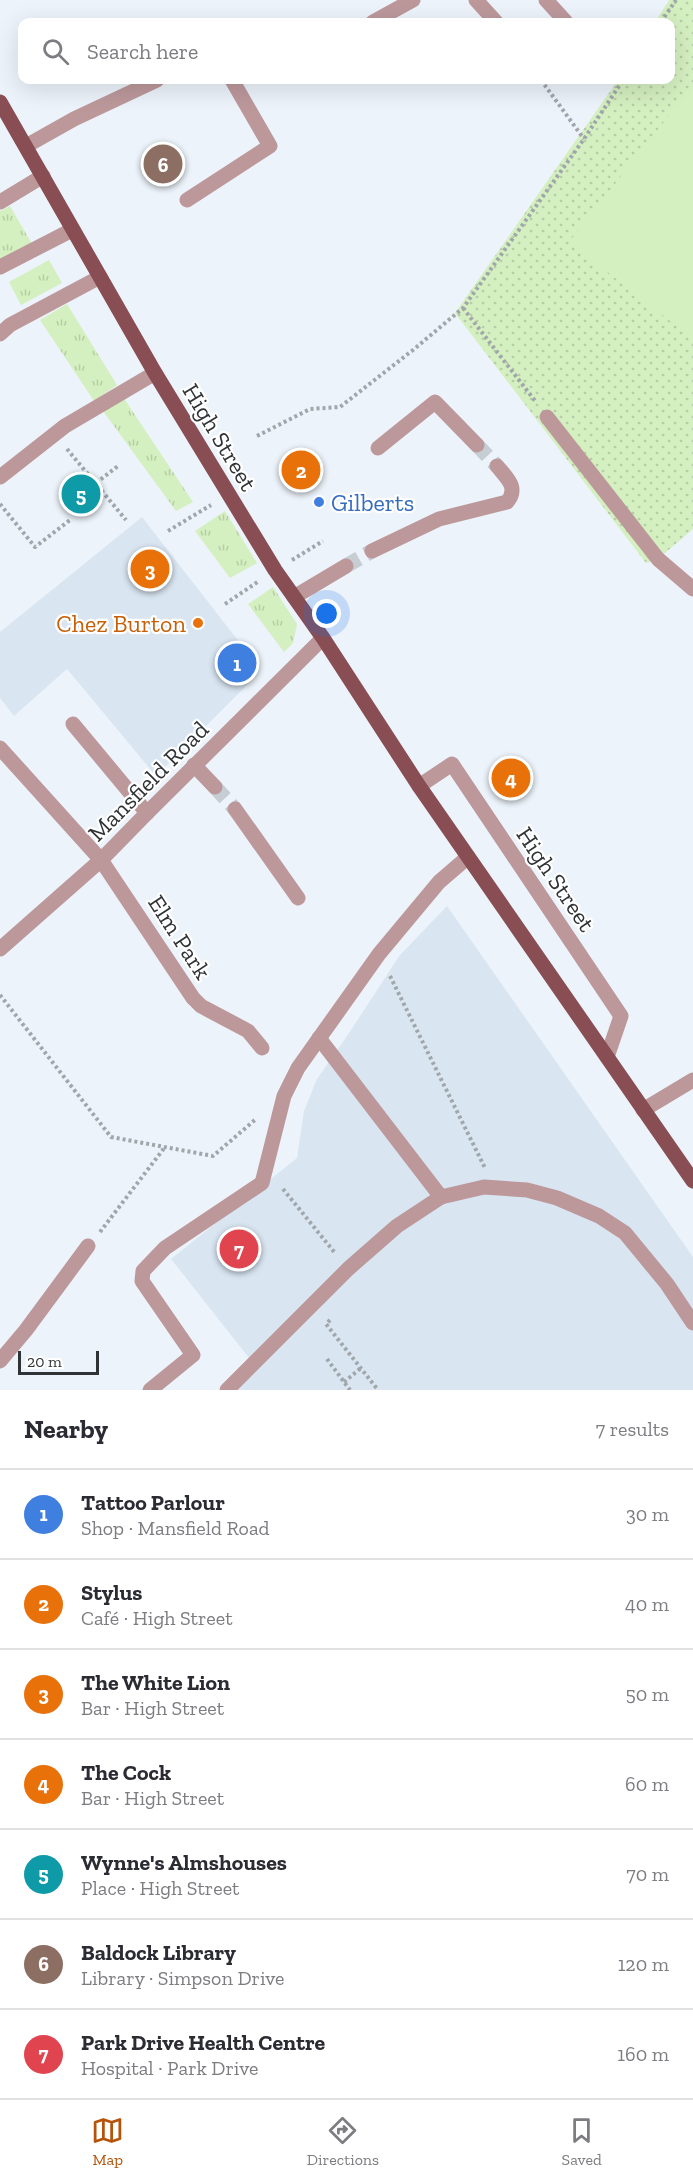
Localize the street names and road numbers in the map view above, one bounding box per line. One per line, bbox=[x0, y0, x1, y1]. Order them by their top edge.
street label: High Street bbox=[177, 378, 263, 496]
street label: Mansfield Road bbox=[82, 715, 214, 847]
street label: High Street bbox=[510, 821, 602, 937]
street label: Elm Park bbox=[142, 890, 218, 985]

